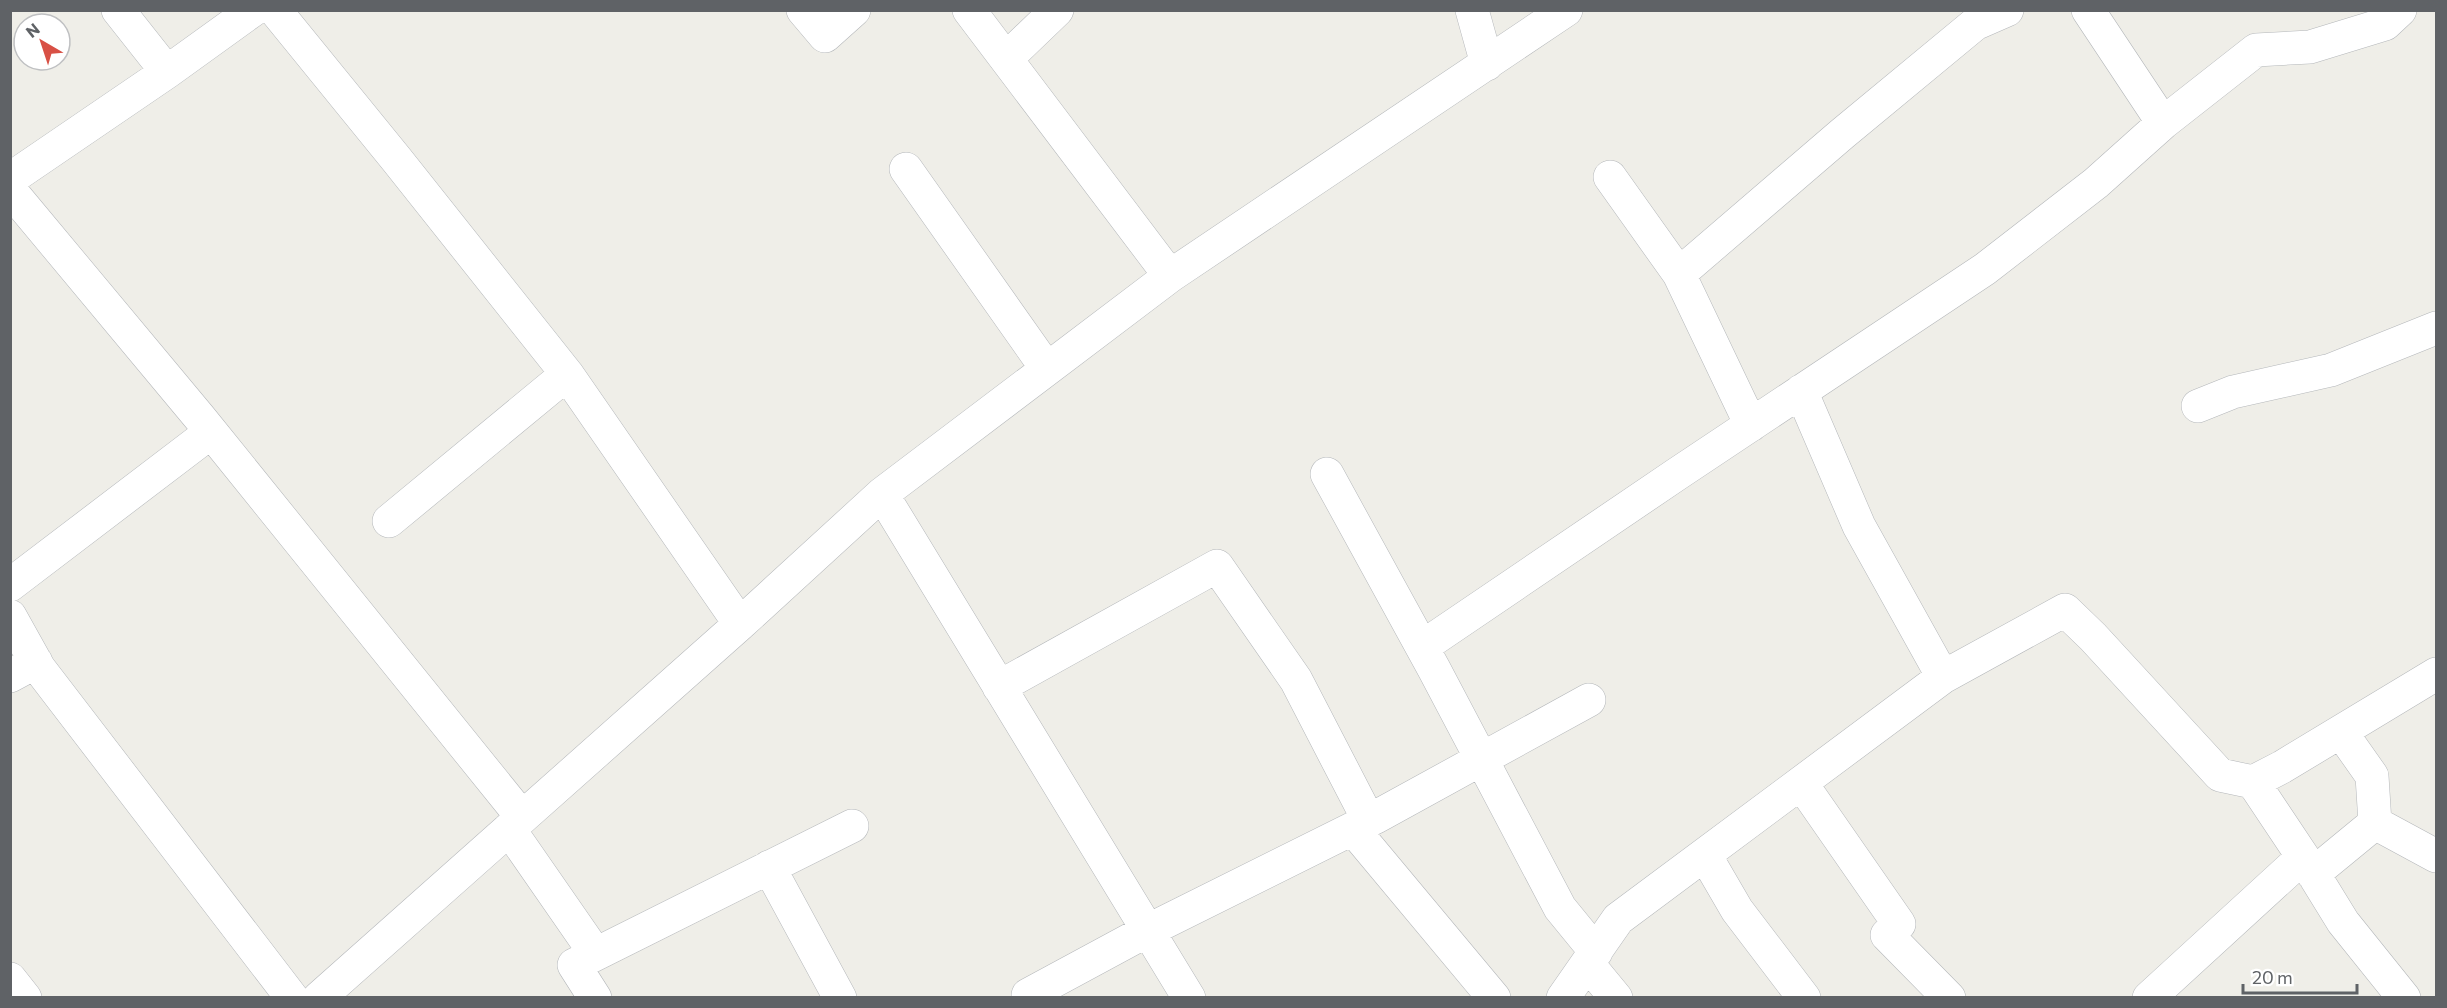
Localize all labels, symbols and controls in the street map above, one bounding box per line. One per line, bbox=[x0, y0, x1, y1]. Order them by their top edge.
north arrow bbox=[12, 12, 72, 72]
text: N bbox=[22, 19, 43, 41]
scale bar bbox=[2243, 957, 2357, 995]
text: 20 m bbox=[2252, 966, 2293, 988]

